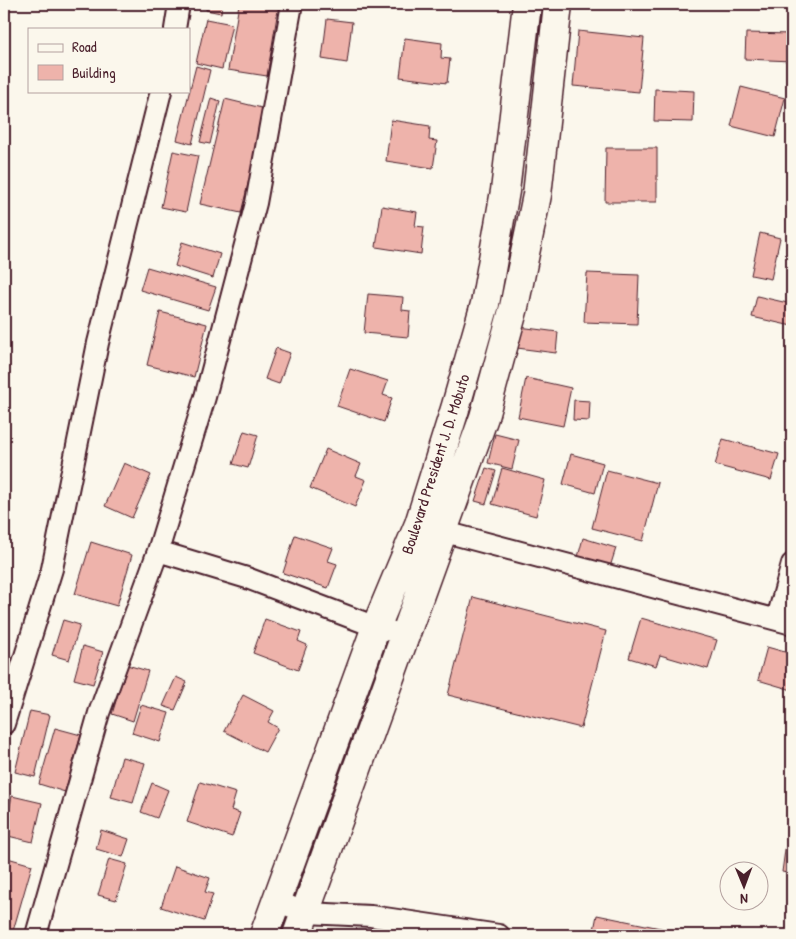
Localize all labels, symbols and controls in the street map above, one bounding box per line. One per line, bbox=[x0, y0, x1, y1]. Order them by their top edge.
legend bbox=[28, 28, 190, 92]
text: Road bbox=[72, 36, 97, 57]
text: Building bbox=[72, 62, 116, 83]
street label: Boulevard President J. D. Mobuto bbox=[395, 371, 475, 557]
north arrow bbox=[718, 862, 768, 912]
text: N bbox=[740, 890, 748, 909]

